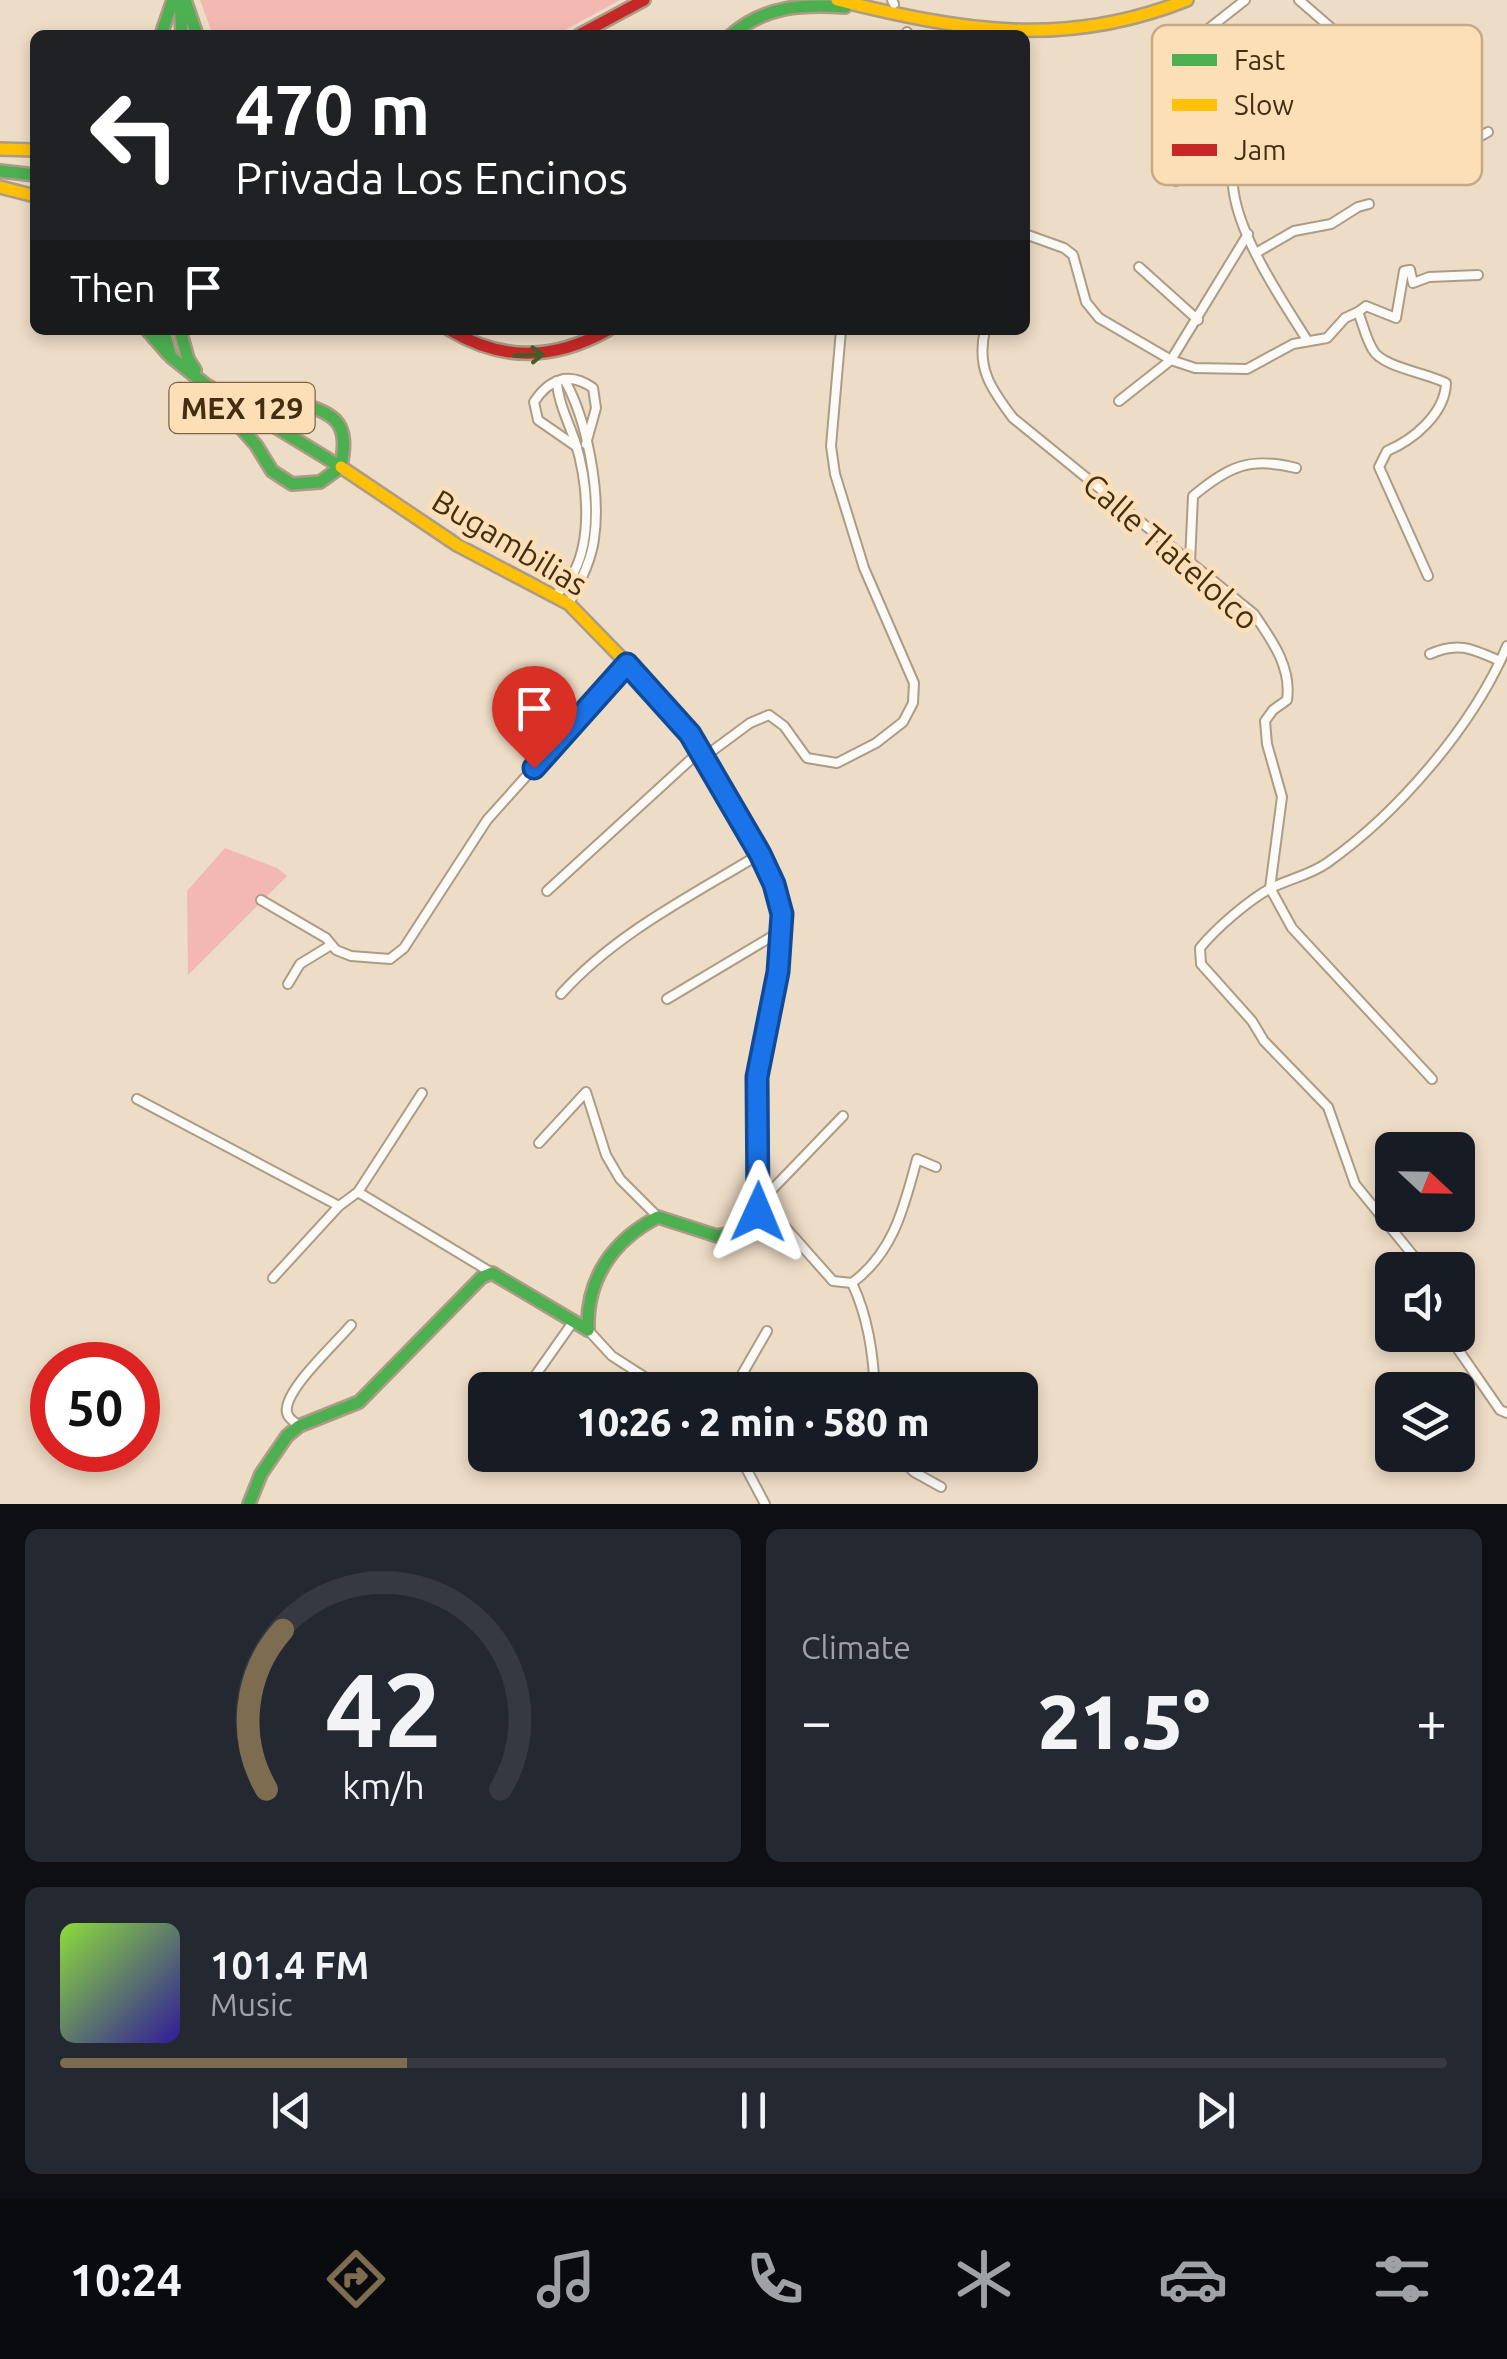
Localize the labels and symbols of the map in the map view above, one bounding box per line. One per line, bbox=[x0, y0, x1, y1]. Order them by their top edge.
legend bbox=[1152, 25, 1482, 185]
text: Fast bbox=[1234, 44, 1285, 75]
text: Slow bbox=[1234, 89, 1294, 120]
text: Jam bbox=[1234, 134, 1286, 165]
one-way arrow bbox=[512, 345, 544, 364]
road number: MEX 129 bbox=[170, 383, 314, 433]
street label: Calle Tlatelolco bbox=[1076, 465, 1266, 637]
street label: Bugambilias bbox=[426, 482, 594, 602]
pin bbox=[492, 666, 577, 769]
north arrow bbox=[1375, 1132, 1475, 1232]
position arrow bbox=[706, 1160, 810, 1264]
speed limit sign: 50 bbox=[30, 1342, 160, 1472]

